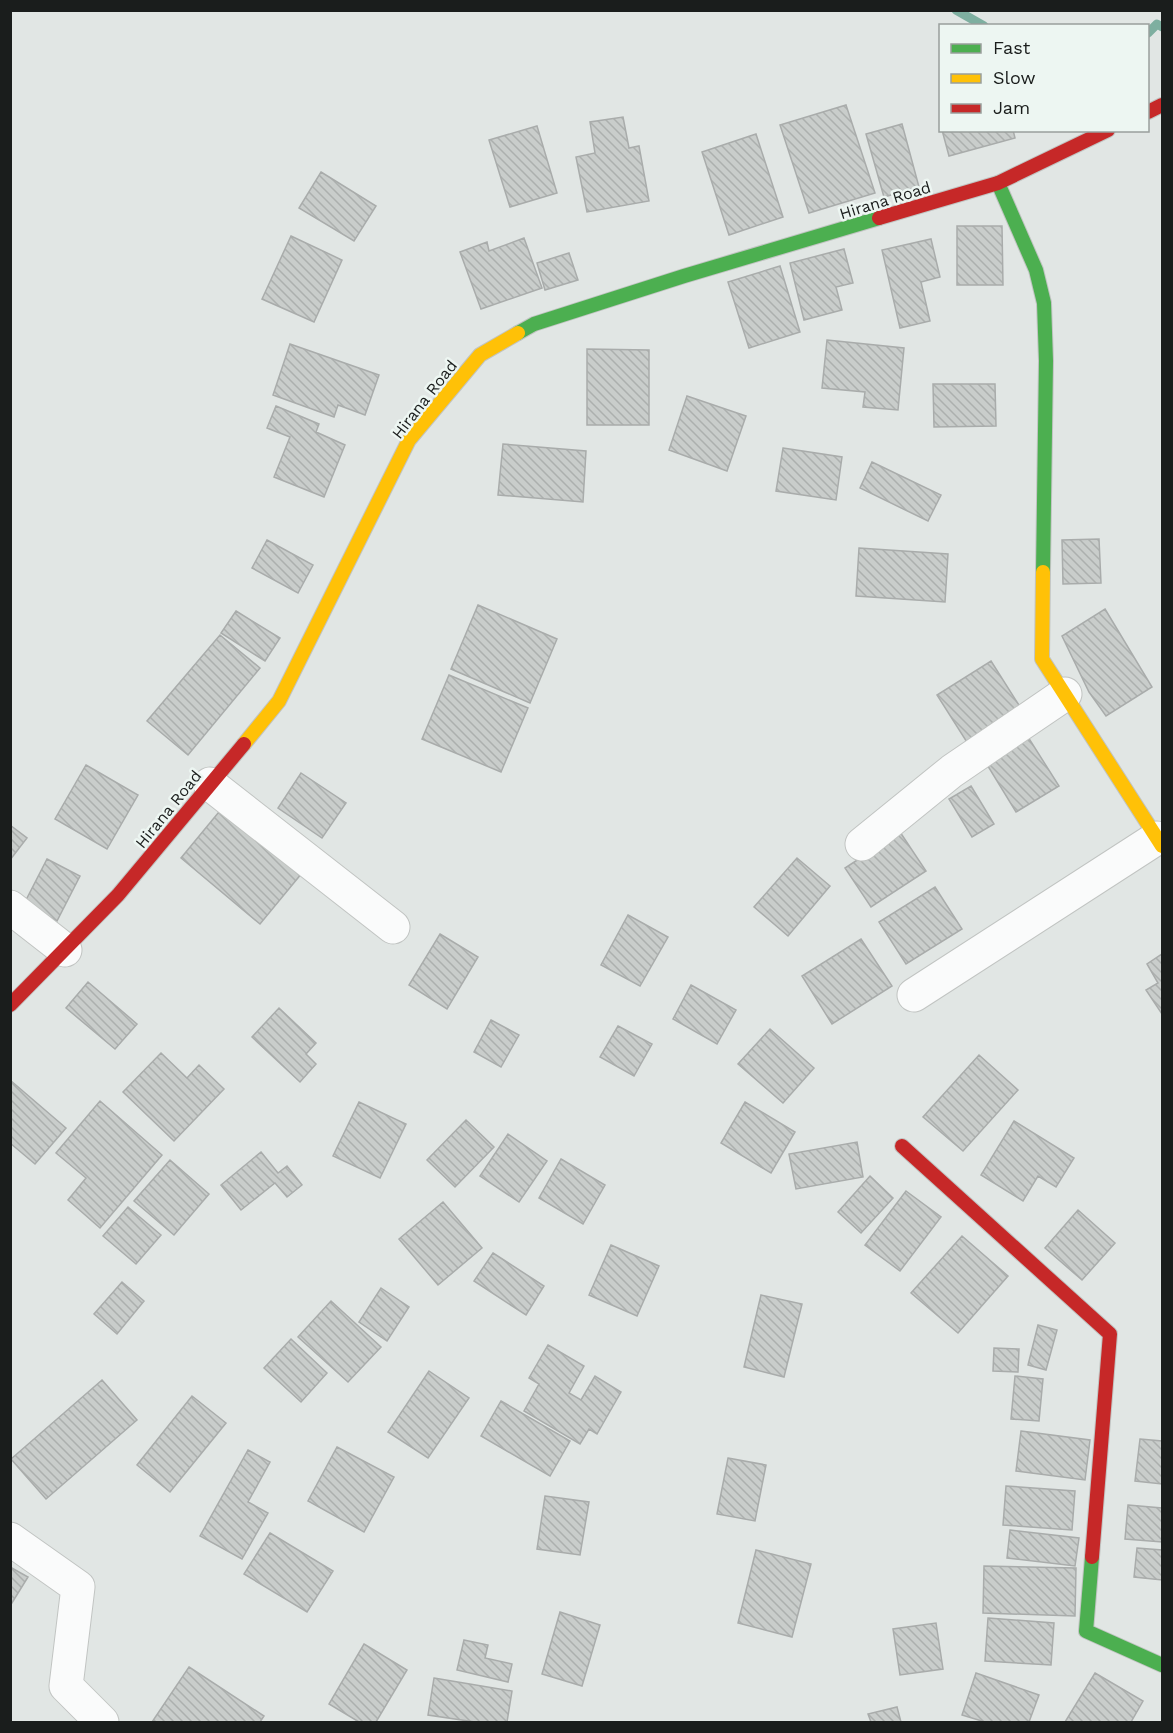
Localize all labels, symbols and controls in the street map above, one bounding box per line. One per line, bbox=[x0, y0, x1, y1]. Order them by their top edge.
legend bbox=[939, 24, 1149, 132]
text: Fast bbox=[993, 37, 1031, 58]
text: Slow bbox=[993, 67, 1036, 88]
text: Jam bbox=[993, 97, 1030, 118]
street label: Hirana Road bbox=[837, 178, 933, 223]
street label: Hirana Road bbox=[388, 356, 461, 442]
street label: Hirana Road bbox=[131, 767, 205, 852]

